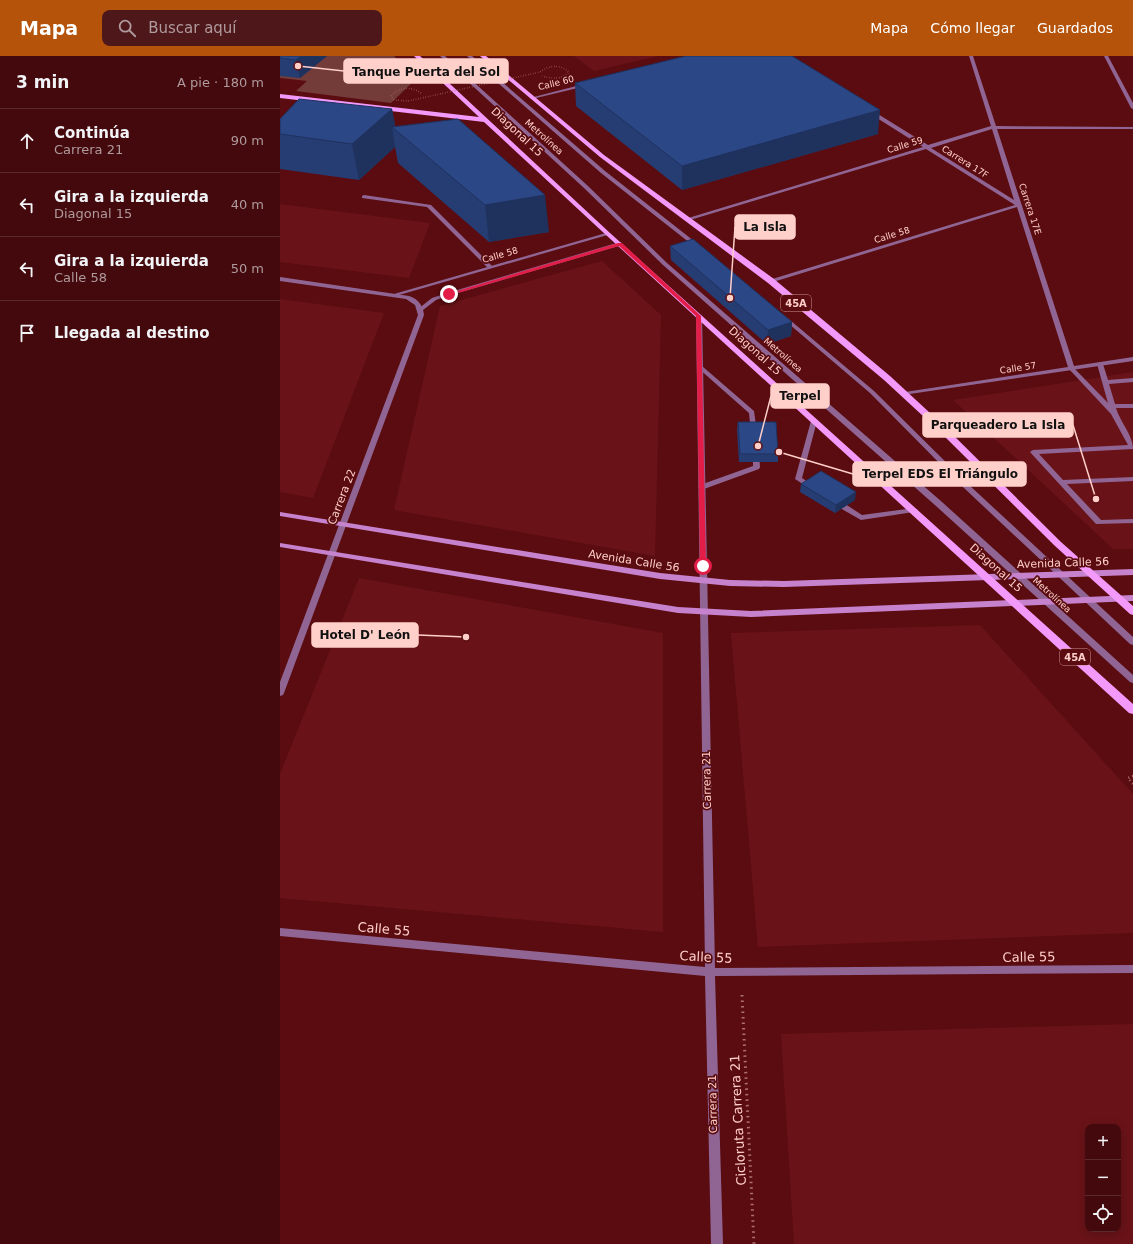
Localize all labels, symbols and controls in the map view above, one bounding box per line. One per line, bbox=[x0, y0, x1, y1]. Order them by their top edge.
search box bbox=[102, 10, 382, 46]
text: Mapa bbox=[20, 17, 78, 39]
icon: search bbox=[116, 17, 138, 39]
text: Buscar aquí bbox=[148, 19, 237, 37]
text: Mapa bbox=[870, 20, 908, 36]
text: Cómo llegar bbox=[930, 20, 1015, 36]
text: Guardados bbox=[1037, 20, 1113, 36]
callout: Tanque Puerta del Sol bbox=[344, 59, 508, 83]
text: Tanque Puerta del Sol bbox=[352, 65, 500, 79]
text: 3 min bbox=[16, 72, 69, 92]
street label: Calle 60 bbox=[537, 74, 575, 92]
text: A pie · 180 m bbox=[177, 75, 264, 90]
street label: Diagonal 15 bbox=[488, 105, 546, 159]
street label: Metrolínea bbox=[523, 117, 565, 157]
text: Continúa bbox=[54, 124, 130, 142]
icon: ahead bbox=[16, 130, 38, 152]
text: 90 m bbox=[231, 133, 264, 148]
street label: Calle 59 bbox=[886, 135, 924, 155]
text: Carrera 21 bbox=[54, 142, 123, 157]
street label: Carrera 17F bbox=[940, 144, 990, 180]
street label: Carrera 17E bbox=[1017, 182, 1043, 236]
text: Gira a la izquierda bbox=[54, 188, 209, 206]
icon: left bbox=[16, 194, 38, 216]
text: 40 m bbox=[231, 197, 264, 212]
text: Diagonal 15 bbox=[54, 206, 132, 221]
callout: La Isla bbox=[735, 215, 795, 239]
text: La Isla bbox=[743, 220, 787, 234]
street label: Calle 58 bbox=[873, 225, 911, 245]
street label: Calle 58 bbox=[481, 245, 519, 265]
text: Gira a la izquierda bbox=[54, 252, 209, 270]
icon: left bbox=[16, 258, 38, 280]
text: 50 m bbox=[231, 261, 264, 276]
text: Calle 58 bbox=[54, 270, 107, 285]
route end bbox=[440, 285, 458, 303]
road number: 45A bbox=[781, 295, 811, 311]
icon: arrive bbox=[16, 322, 38, 344]
text: Llegada al destino bbox=[54, 324, 209, 342]
street label: Diagonal 15 bbox=[726, 324, 784, 378]
street label: Metrolínea bbox=[762, 336, 804, 374]
street label: Calle 57 bbox=[999, 360, 1037, 376]
callout: Terpel bbox=[771, 384, 829, 408]
text: Terpel bbox=[779, 389, 821, 403]
callout: Parqueadero La Isla bbox=[923, 413, 1073, 437]
text: Parqueadero La Isla bbox=[931, 418, 1065, 432]
callout: Terpel EDS El Triángulo bbox=[853, 462, 1026, 486]
street label: Carrera 22 bbox=[325, 467, 359, 527]
text: Terpel EDS El Triángulo bbox=[862, 467, 1018, 481]
street label: Diagonal 15 bbox=[967, 541, 1025, 595]
street label: Avenida Calle 56 bbox=[587, 547, 681, 575]
street label: Avenida Calle 56 bbox=[1017, 555, 1109, 571]
route start bbox=[694, 557, 712, 575]
street label: Metrolínea bbox=[1031, 575, 1073, 615]
callout: Hotel D' León bbox=[312, 623, 418, 647]
text: Hotel D' León bbox=[320, 628, 410, 642]
road number: 45A bbox=[1060, 649, 1090, 665]
street label: Carrera 21 bbox=[700, 751, 714, 809]
street label: Calle 55 bbox=[357, 919, 411, 939]
street label: Calle 55 bbox=[679, 948, 733, 966]
street label: Calle 55 bbox=[1002, 949, 1056, 965]
street label: Cicloruta Carrera 21 bbox=[727, 1054, 749, 1186]
street label: Carrera 21 bbox=[706, 1075, 720, 1133]
map controls bbox=[1085, 1124, 1121, 1232]
button: + bbox=[1085, 1124, 1121, 1160]
button: − bbox=[1085, 1160, 1121, 1196]
button: locate bbox=[1085, 1196, 1121, 1232]

